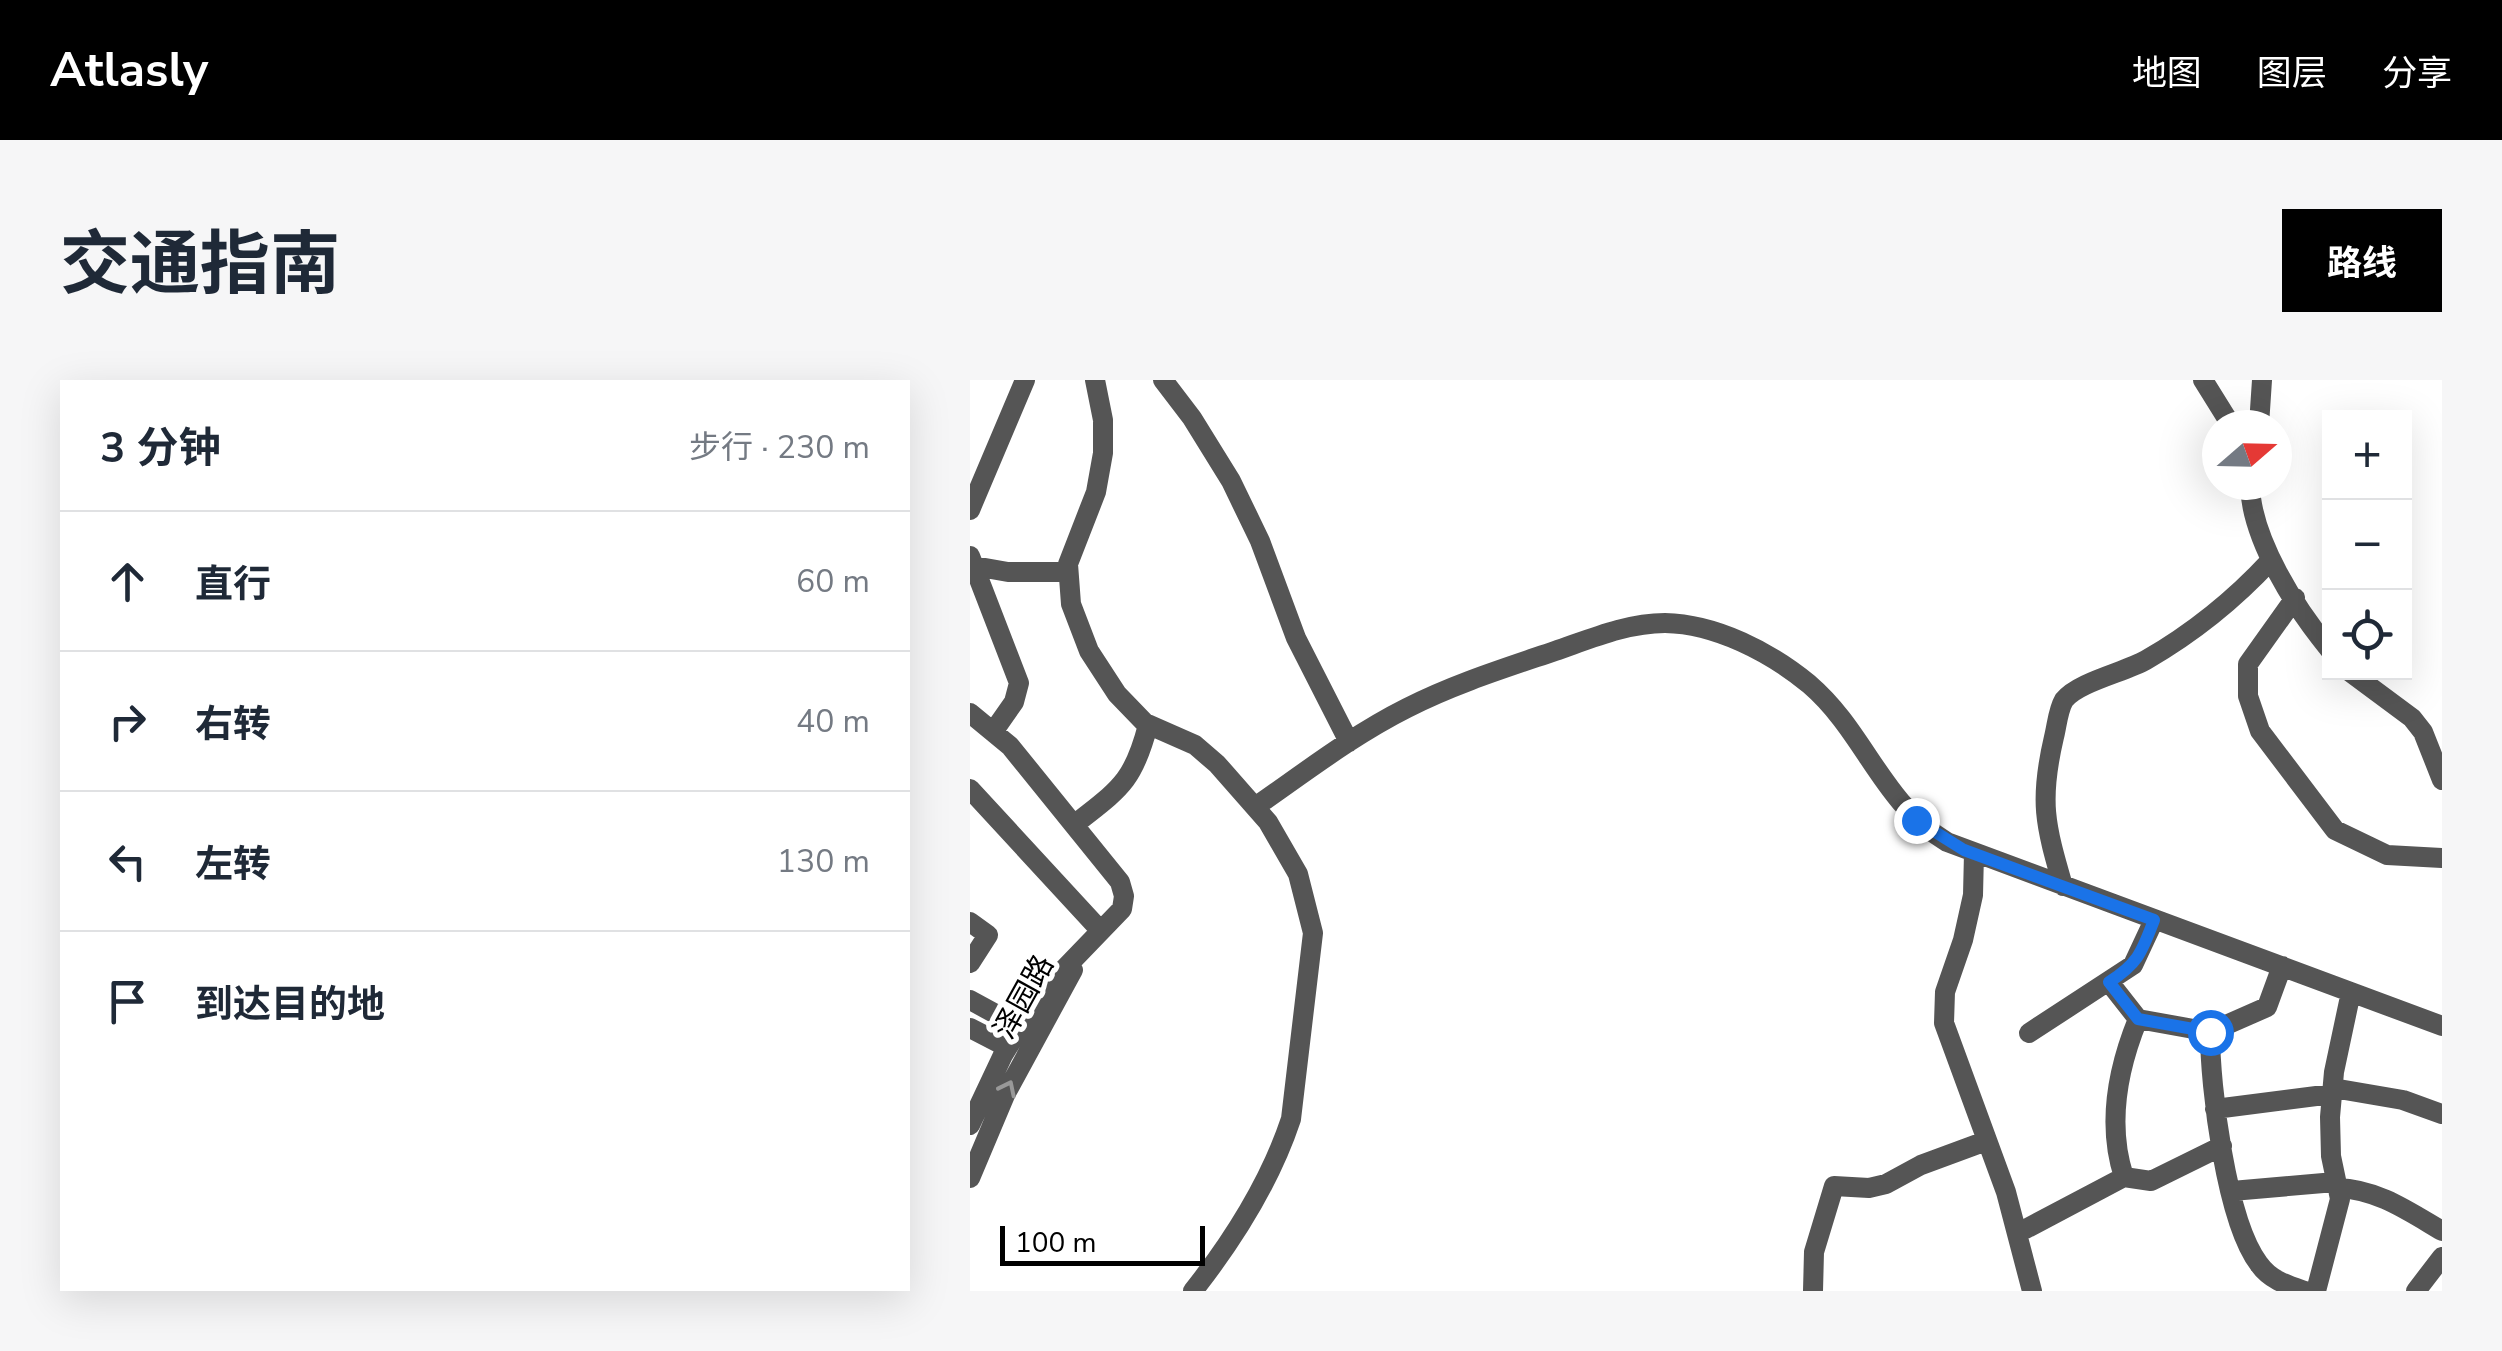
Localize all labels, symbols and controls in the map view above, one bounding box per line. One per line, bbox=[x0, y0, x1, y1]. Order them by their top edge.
text: Atlasly bbox=[50, 37, 208, 103]
text: 地图 bbox=[2132, 50, 2202, 97]
text: 图层 bbox=[2257, 50, 2327, 97]
text: 分享 bbox=[2382, 50, 2452, 97]
button: 路线 bbox=[2282, 209, 2442, 312]
text: 交通指南 bbox=[60, 217, 340, 313]
north arrow bbox=[2202, 410, 2292, 500]
map controls bbox=[2322, 410, 2412, 680]
button: + bbox=[2322, 410, 2412, 500]
text: 3 分钟 bbox=[100, 420, 221, 477]
text: 步行 · 230 m bbox=[689, 426, 870, 469]
button: − bbox=[2322, 500, 2412, 590]
icon: ahead bbox=[100, 554, 155, 609]
text: 直行 bbox=[195, 559, 271, 610]
text: 60 m bbox=[796, 560, 870, 603]
button: locate bbox=[2322, 590, 2412, 680]
icon: right bbox=[100, 694, 155, 749]
text: 右转 bbox=[195, 699, 271, 750]
text: 40 m bbox=[796, 700, 870, 743]
route end bbox=[1894, 798, 1940, 844]
icon: left bbox=[100, 834, 155, 889]
text: 左转 bbox=[195, 839, 271, 890]
text: 130 m bbox=[777, 840, 870, 883]
street label: 泽园路 bbox=[984, 948, 1064, 1046]
icon: arrive bbox=[100, 974, 155, 1029]
text: 到达目的地 bbox=[195, 979, 385, 1030]
route start bbox=[2188, 1010, 2234, 1056]
one-way arrow bbox=[996, 1081, 1015, 1099]
scale bar bbox=[1000, 1221, 1205, 1266]
text: 100 m bbox=[1015, 1224, 1097, 1262]

